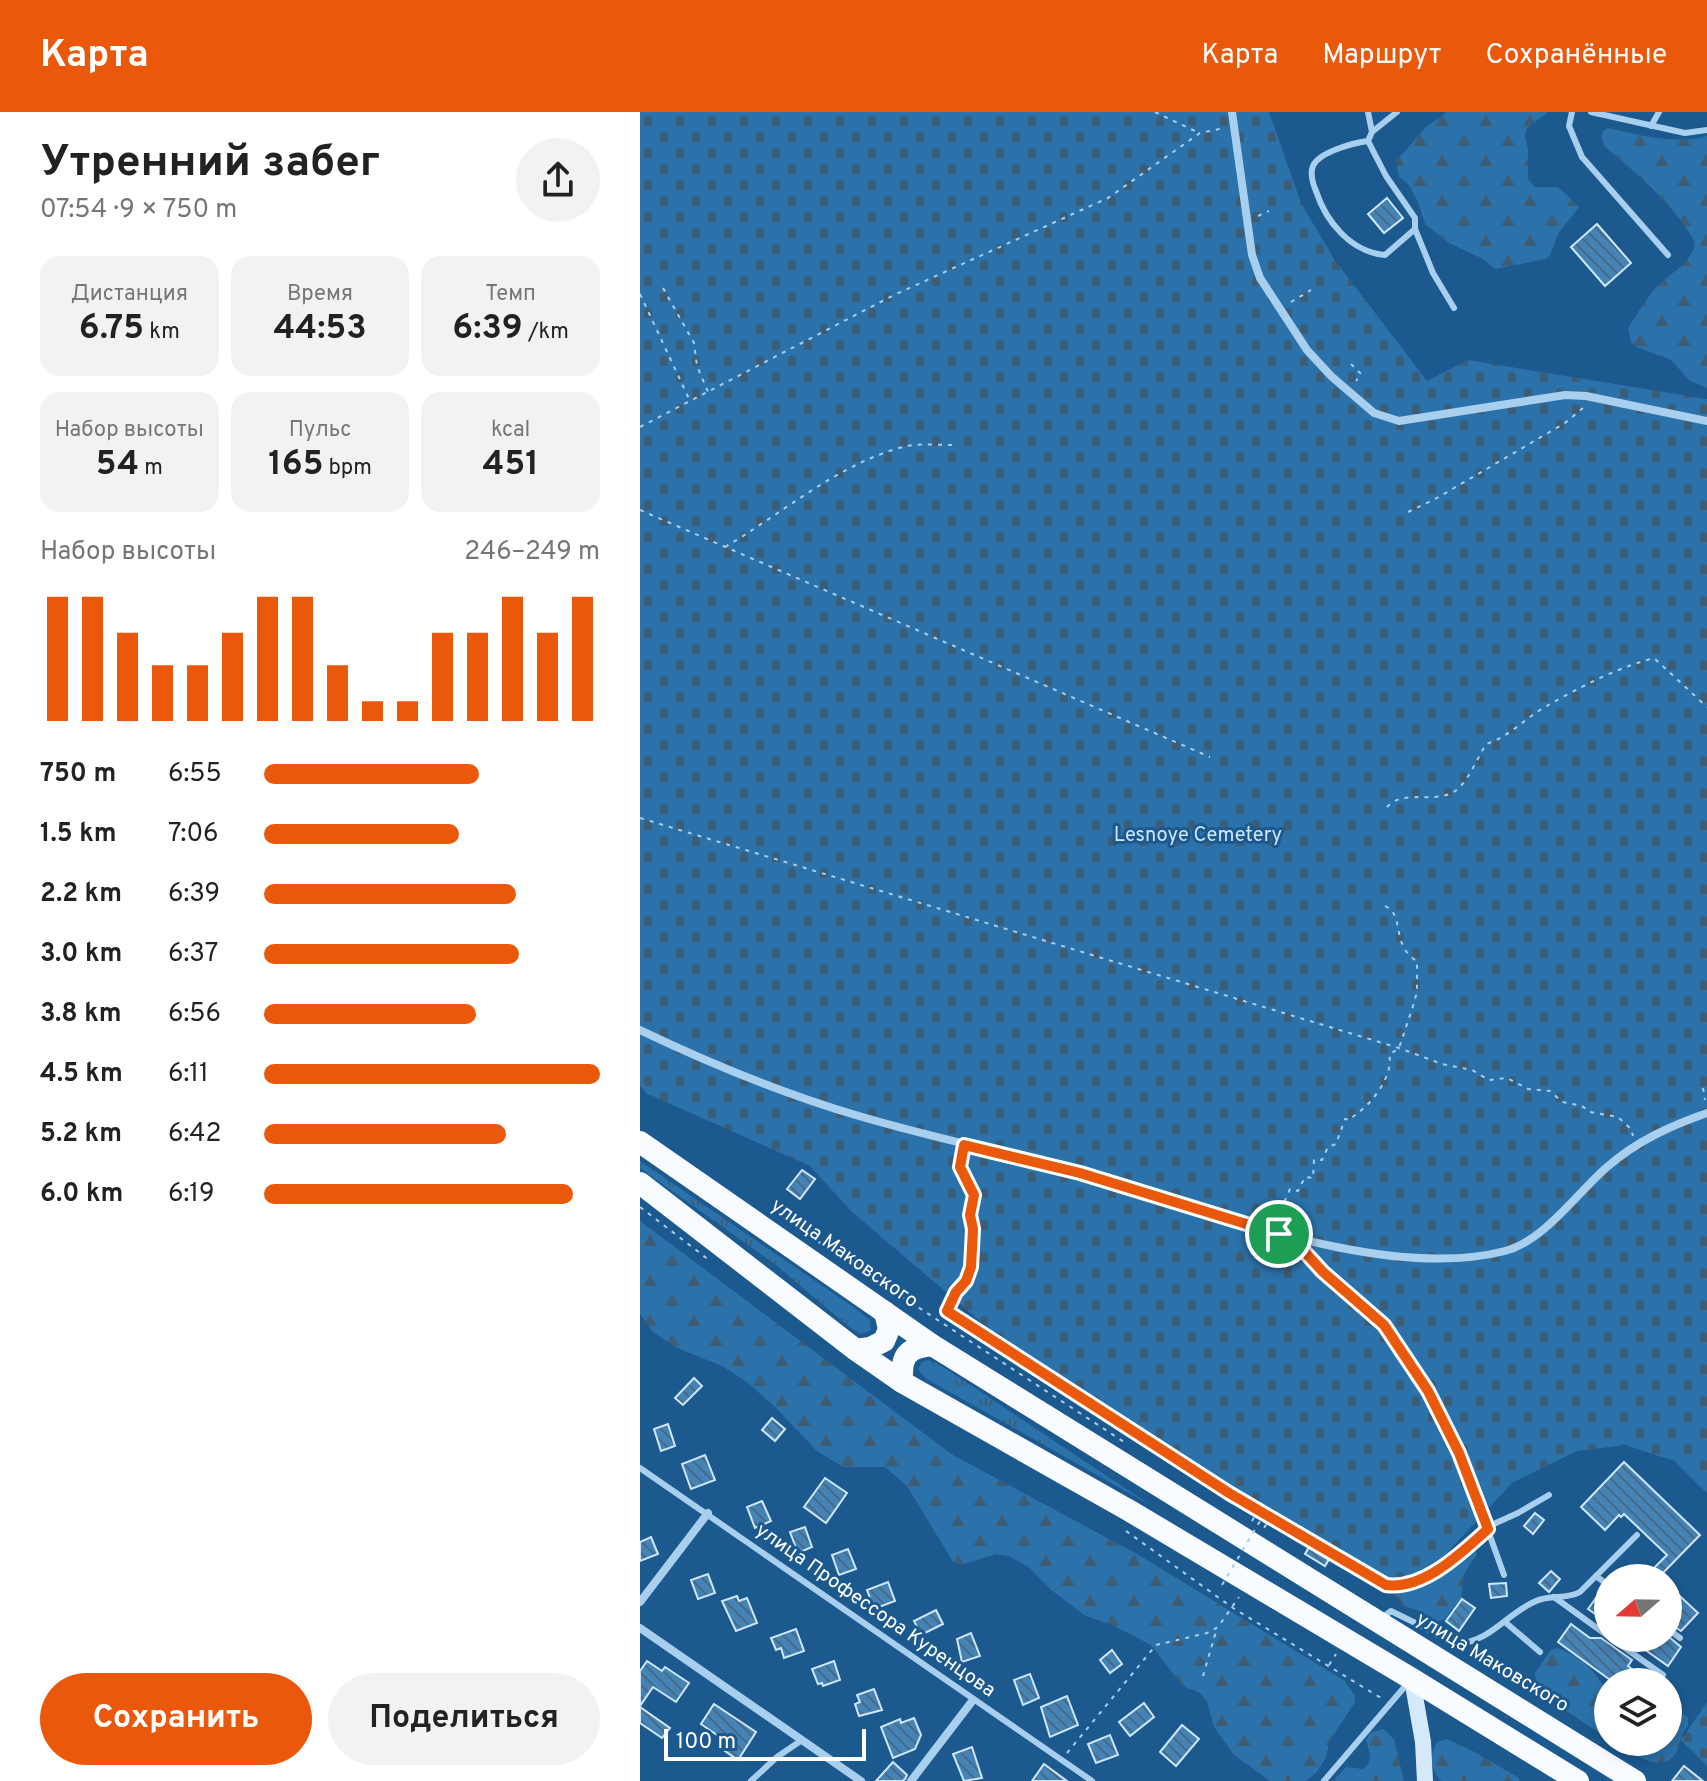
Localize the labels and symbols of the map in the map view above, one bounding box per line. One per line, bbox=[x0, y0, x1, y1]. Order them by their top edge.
park label: Lesnoye Cemetery bbox=[1114, 823, 1282, 849]
street label: улица Маковского bbox=[765, 1193, 923, 1315]
pin bbox=[1245, 1200, 1313, 1268]
street label: улица Профессора Куренцова bbox=[750, 1518, 1000, 1704]
north arrow bbox=[1594, 1564, 1682, 1652]
street label: улица Маковского bbox=[1411, 1607, 1573, 1719]
scale bar bbox=[664, 1725, 866, 1761]

